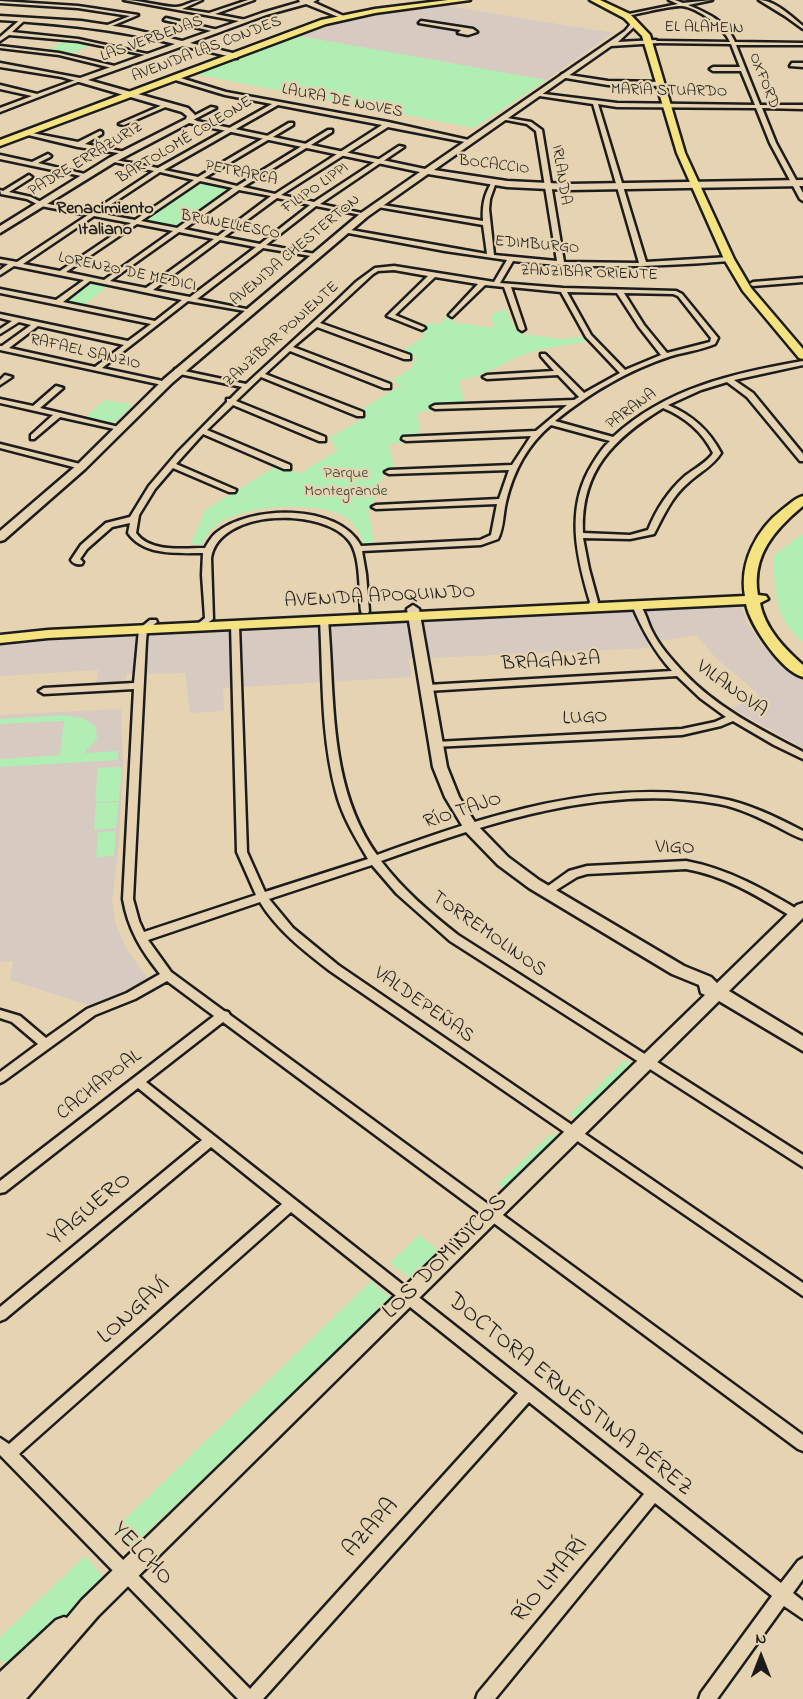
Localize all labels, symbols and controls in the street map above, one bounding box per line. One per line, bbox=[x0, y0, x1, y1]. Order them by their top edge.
street label: LAS VERBENAS bbox=[98, 13, 206, 67]
street label: AVENIDA LAS CONDES bbox=[130, 13, 284, 87]
street label: EL ALAMEIN bbox=[664, 19, 744, 39]
street label: OXFORD bbox=[743, 50, 783, 112]
street label: LAURA DE NOVES bbox=[280, 81, 404, 123]
street label: MARÍA STUARDO bbox=[611, 81, 727, 103]
street label: BARTOLOMÉ COLEONE bbox=[114, 93, 256, 189]
street label: PADRE ERRÁZURIZ bbox=[25, 118, 147, 202]
street label: IRLANDA bbox=[546, 143, 574, 207]
street label: BOCACCIO bbox=[457, 152, 531, 180]
street label: PETRARCA bbox=[203, 157, 279, 191]
street label: FILIPO LIPPI bbox=[279, 159, 353, 219]
street label: AVENIDA CHESTERTON bbox=[227, 191, 365, 311]
district label: Renacimiento Italiano bbox=[56, 199, 154, 242]
street label: BRUNELLESCO bbox=[179, 207, 281, 245]
street label: EDIMBURGO bbox=[494, 233, 580, 259]
street label: LORENZO DE MEDICI bbox=[56, 249, 198, 297]
street label: ZANZIBAR ORIENTE bbox=[520, 262, 658, 286]
street label: ZANZÍBAR PONIENTE bbox=[220, 278, 344, 392]
street label: RAFAEL SANZIO bbox=[28, 331, 142, 375]
street label: PARANA bbox=[603, 385, 661, 435]
park label: Parque Montegrande bbox=[304, 464, 388, 502]
street label: AVENIDA APOQUINDO bbox=[284, 581, 476, 615]
street label: BRAGANZA bbox=[501, 648, 601, 678]
street label: VILANOVA bbox=[691, 656, 771, 724]
street label: LUGO bbox=[562, 706, 608, 732]
street label: RÍO TAJO bbox=[421, 788, 505, 836]
street label: VIGO bbox=[655, 837, 695, 861]
street label: TORREMOLINOS bbox=[426, 887, 550, 983]
street label: VALDEPEÑAS bbox=[368, 963, 478, 1049]
street label: CACHAPOAL bbox=[53, 1045, 147, 1127]
street label: YAGUERO bbox=[44, 1167, 138, 1253]
street label: LOS DOMINICOS bbox=[377, 1189, 515, 1327]
street label: LONGAVÍ bbox=[93, 1272, 177, 1352]
street label: DOCTORA ERNESTINA PÉREZ bbox=[440, 1288, 698, 1504]
street label: AZAPA bbox=[338, 1493, 406, 1565]
street label: YELCHO bbox=[104, 1517, 178, 1593]
street label: RÍO LIMARÍ bbox=[507, 1532, 595, 1630]
north arrow bbox=[731, 1627, 791, 1687]
text: N bbox=[756, 1627, 766, 1651]

